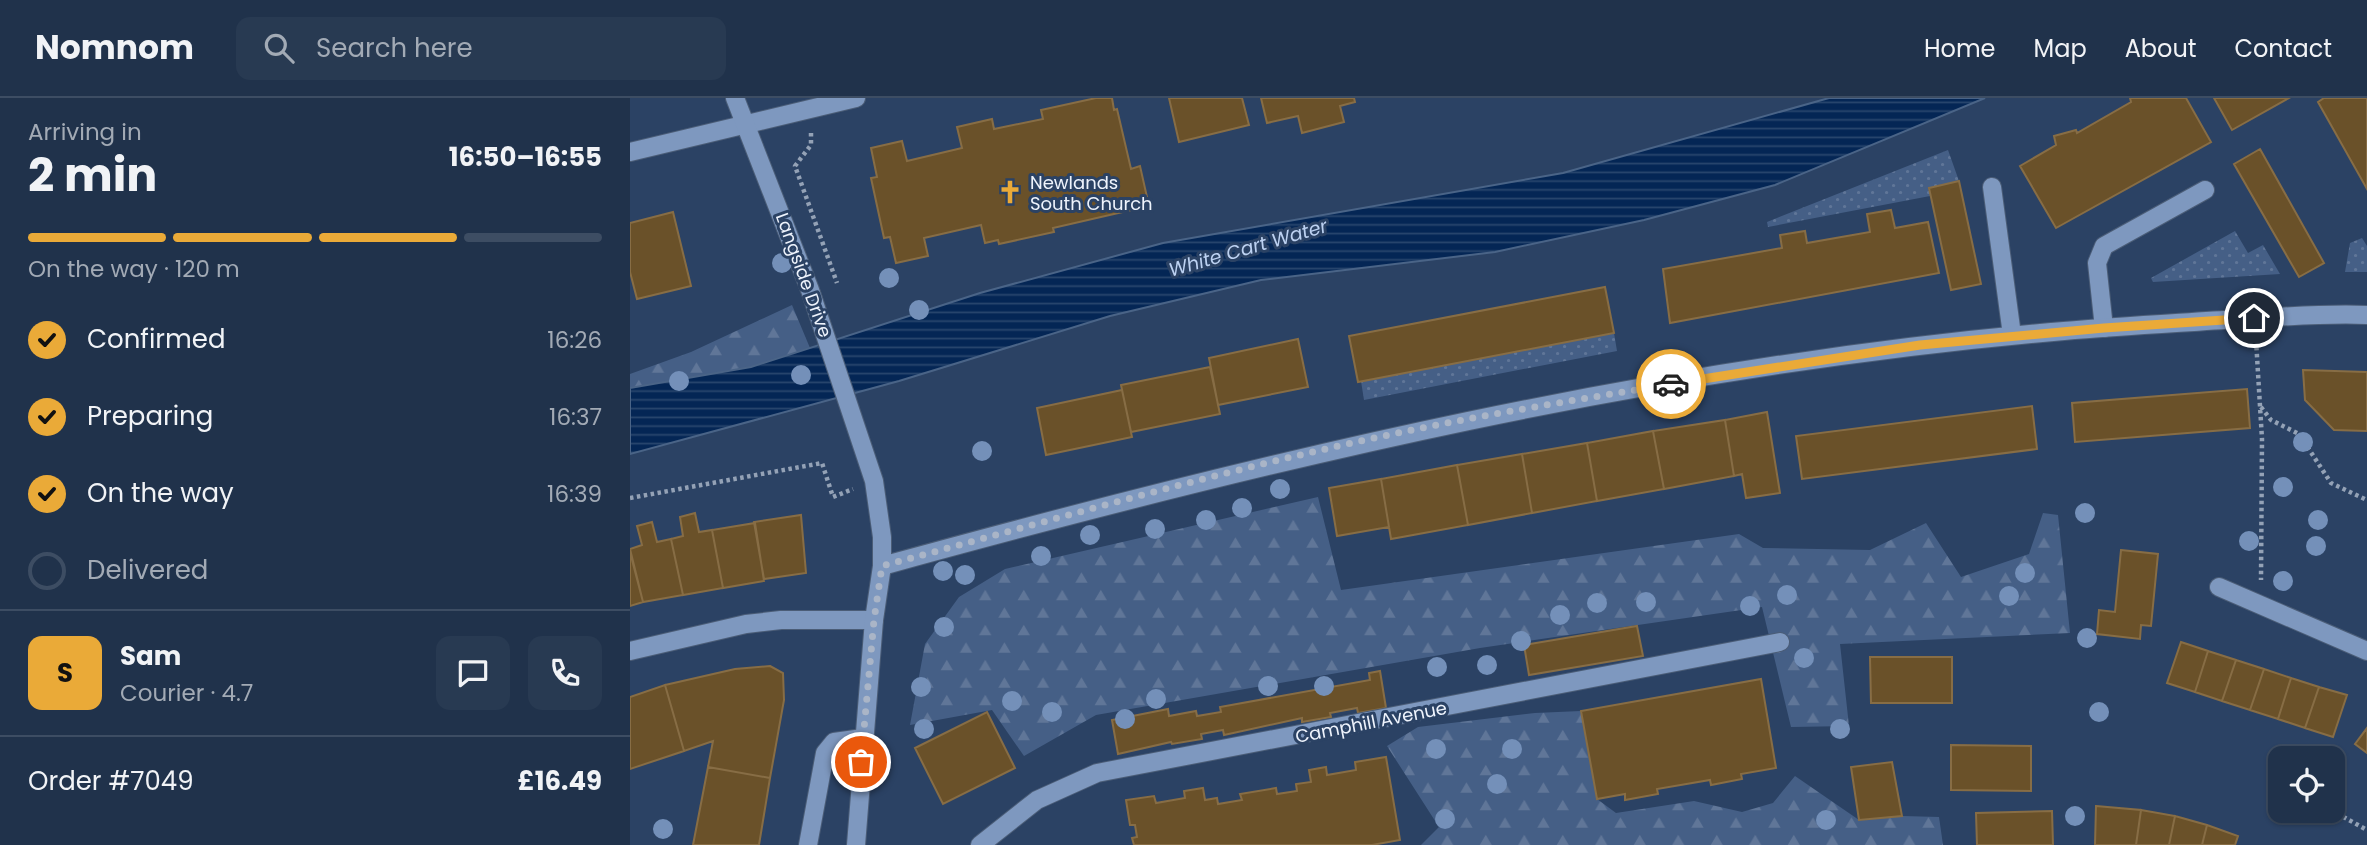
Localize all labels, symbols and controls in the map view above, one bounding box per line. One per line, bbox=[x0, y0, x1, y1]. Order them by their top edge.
search box bbox=[236, 17, 726, 80]
text: Nomnom bbox=[35, 24, 194, 71]
icon: search bbox=[260, 29, 298, 67]
text: Search here bbox=[316, 30, 473, 66]
text: Home bbox=[1924, 32, 1996, 65]
text: Map bbox=[2034, 32, 2087, 65]
text: About bbox=[2125, 32, 2196, 65]
text: Contact bbox=[2234, 32, 2332, 65]
text: Arriving in bbox=[28, 116, 142, 148]
text: 16:50–16:55 bbox=[449, 139, 602, 175]
text: 2 min bbox=[28, 143, 157, 207]
place label: Newlands South Church bbox=[1030, 170, 1153, 216]
church icon: Newlands South Church bbox=[996, 178, 1024, 206]
street label: Langside Drive bbox=[770, 209, 838, 341]
water label: White Cart Water bbox=[1165, 212, 1331, 284]
text: On the way · 120 m bbox=[28, 253, 240, 285]
pin bbox=[2224, 288, 2284, 348]
icon: home bbox=[2235, 299, 2273, 337]
icon: check bbox=[28, 321, 66, 359]
text: Confirmed bbox=[87, 321, 225, 357]
text: 16:26 bbox=[547, 324, 602, 356]
courier bbox=[1636, 349, 1706, 419]
icon: car bbox=[1652, 365, 1690, 403]
icon: check bbox=[28, 398, 66, 436]
text: Preparing bbox=[87, 398, 213, 434]
text: 16:37 bbox=[549, 401, 602, 433]
icon: check bbox=[28, 475, 66, 513]
text: On the way bbox=[87, 475, 234, 511]
text: 16:39 bbox=[547, 478, 602, 510]
text: Delivered bbox=[87, 552, 208, 588]
button: chat bbox=[436, 636, 510, 710]
button: phone bbox=[528, 636, 602, 710]
text: Sam bbox=[120, 638, 181, 674]
text: S bbox=[57, 655, 73, 691]
text: Courier · 4.7 bbox=[120, 677, 253, 709]
street label: Camphill Avenue bbox=[1293, 695, 1449, 749]
pin bbox=[831, 732, 891, 792]
icon: bag bbox=[842, 743, 880, 781]
map controls bbox=[2268, 746, 2345, 823]
button: locate bbox=[2268, 746, 2345, 823]
text: Order #7049 bbox=[28, 763, 194, 799]
text: £16.49 bbox=[517, 763, 602, 799]

